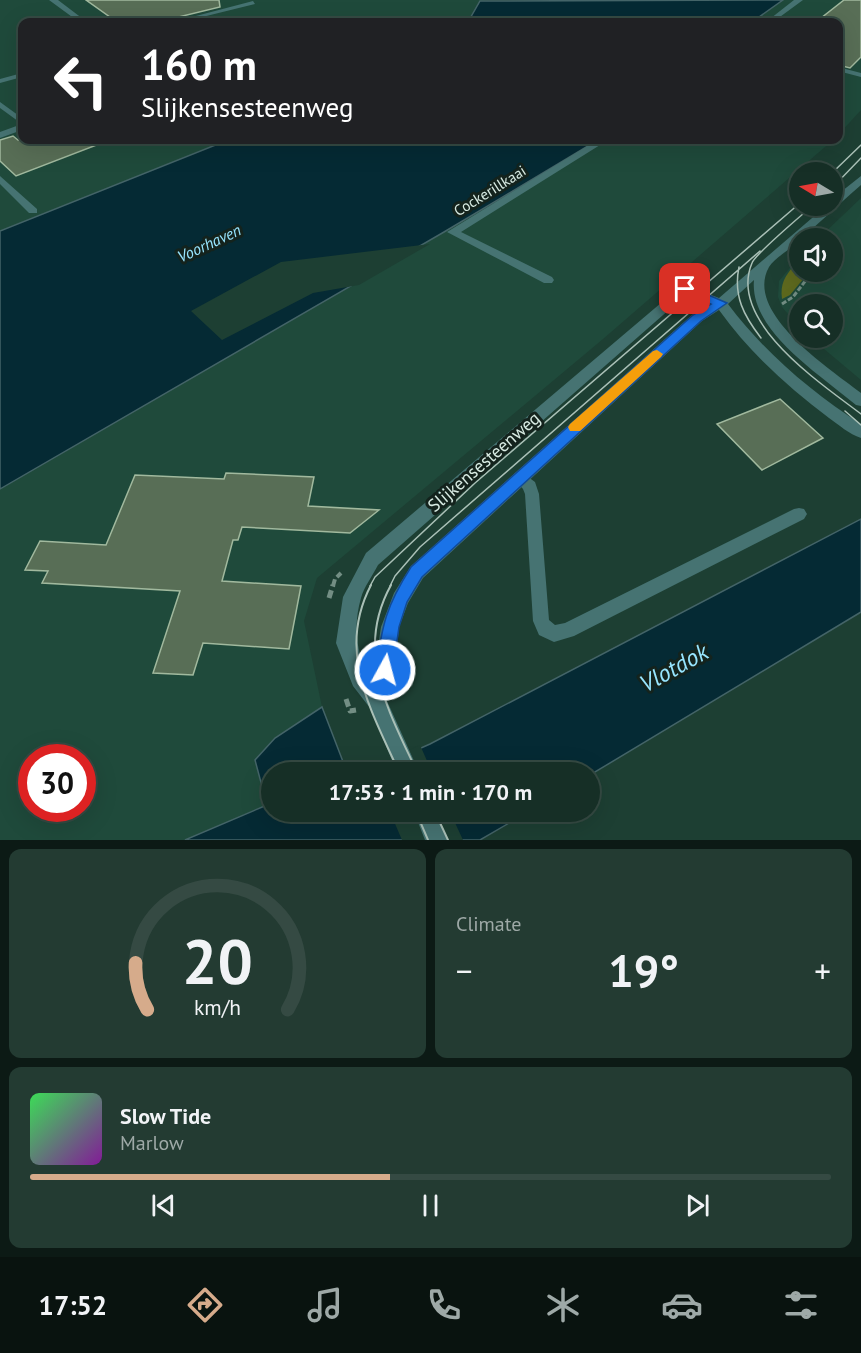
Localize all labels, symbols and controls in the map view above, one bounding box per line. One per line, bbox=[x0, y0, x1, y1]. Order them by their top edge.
text: 160 m bbox=[141, 37, 257, 92]
icon: left bbox=[42, 42, 120, 120]
text: Slijkensesteenweg bbox=[141, 90, 353, 124]
street label: Cockerillkaai bbox=[450, 161, 529, 220]
north arrow bbox=[789, 162, 843, 216]
map controls bbox=[789, 162, 843, 348]
water label: Voorhaven bbox=[174, 220, 244, 266]
button: sound bbox=[789, 228, 843, 282]
pin bbox=[659, 263, 710, 314]
icon: arrive bbox=[668, 272, 701, 305]
button: search bbox=[789, 294, 843, 348]
street label: Slijkensesteenweg bbox=[423, 406, 545, 517]
water label: Vlotdok bbox=[634, 636, 715, 699]
position arrow bbox=[353, 638, 417, 702]
speed limit sign: 30 bbox=[18, 744, 96, 822]
text: 17:53 · 1 min · 170 m bbox=[329, 778, 532, 806]
text: Climate bbox=[456, 911, 522, 937]
text: 20 bbox=[182, 920, 253, 1001]
text: 19° bbox=[608, 941, 679, 999]
text: − bbox=[456, 949, 473, 992]
text: + bbox=[814, 949, 831, 992]
text: km/h bbox=[194, 994, 241, 1022]
text: Slow Tide bbox=[120, 1102, 211, 1130]
text: Marlow bbox=[120, 1130, 184, 1156]
icon: previous bbox=[147, 1189, 180, 1222]
icon: pause bbox=[414, 1189, 447, 1222]
icon: next bbox=[681, 1189, 714, 1222]
icon: directions bbox=[184, 1284, 226, 1326]
icon: music bbox=[304, 1284, 346, 1326]
icon: phone bbox=[423, 1284, 465, 1326]
icon: climate bbox=[542, 1284, 584, 1326]
icon: car bbox=[661, 1284, 703, 1326]
icon: filters bbox=[780, 1284, 822, 1326]
text: 17:52 bbox=[39, 1288, 107, 1322]

